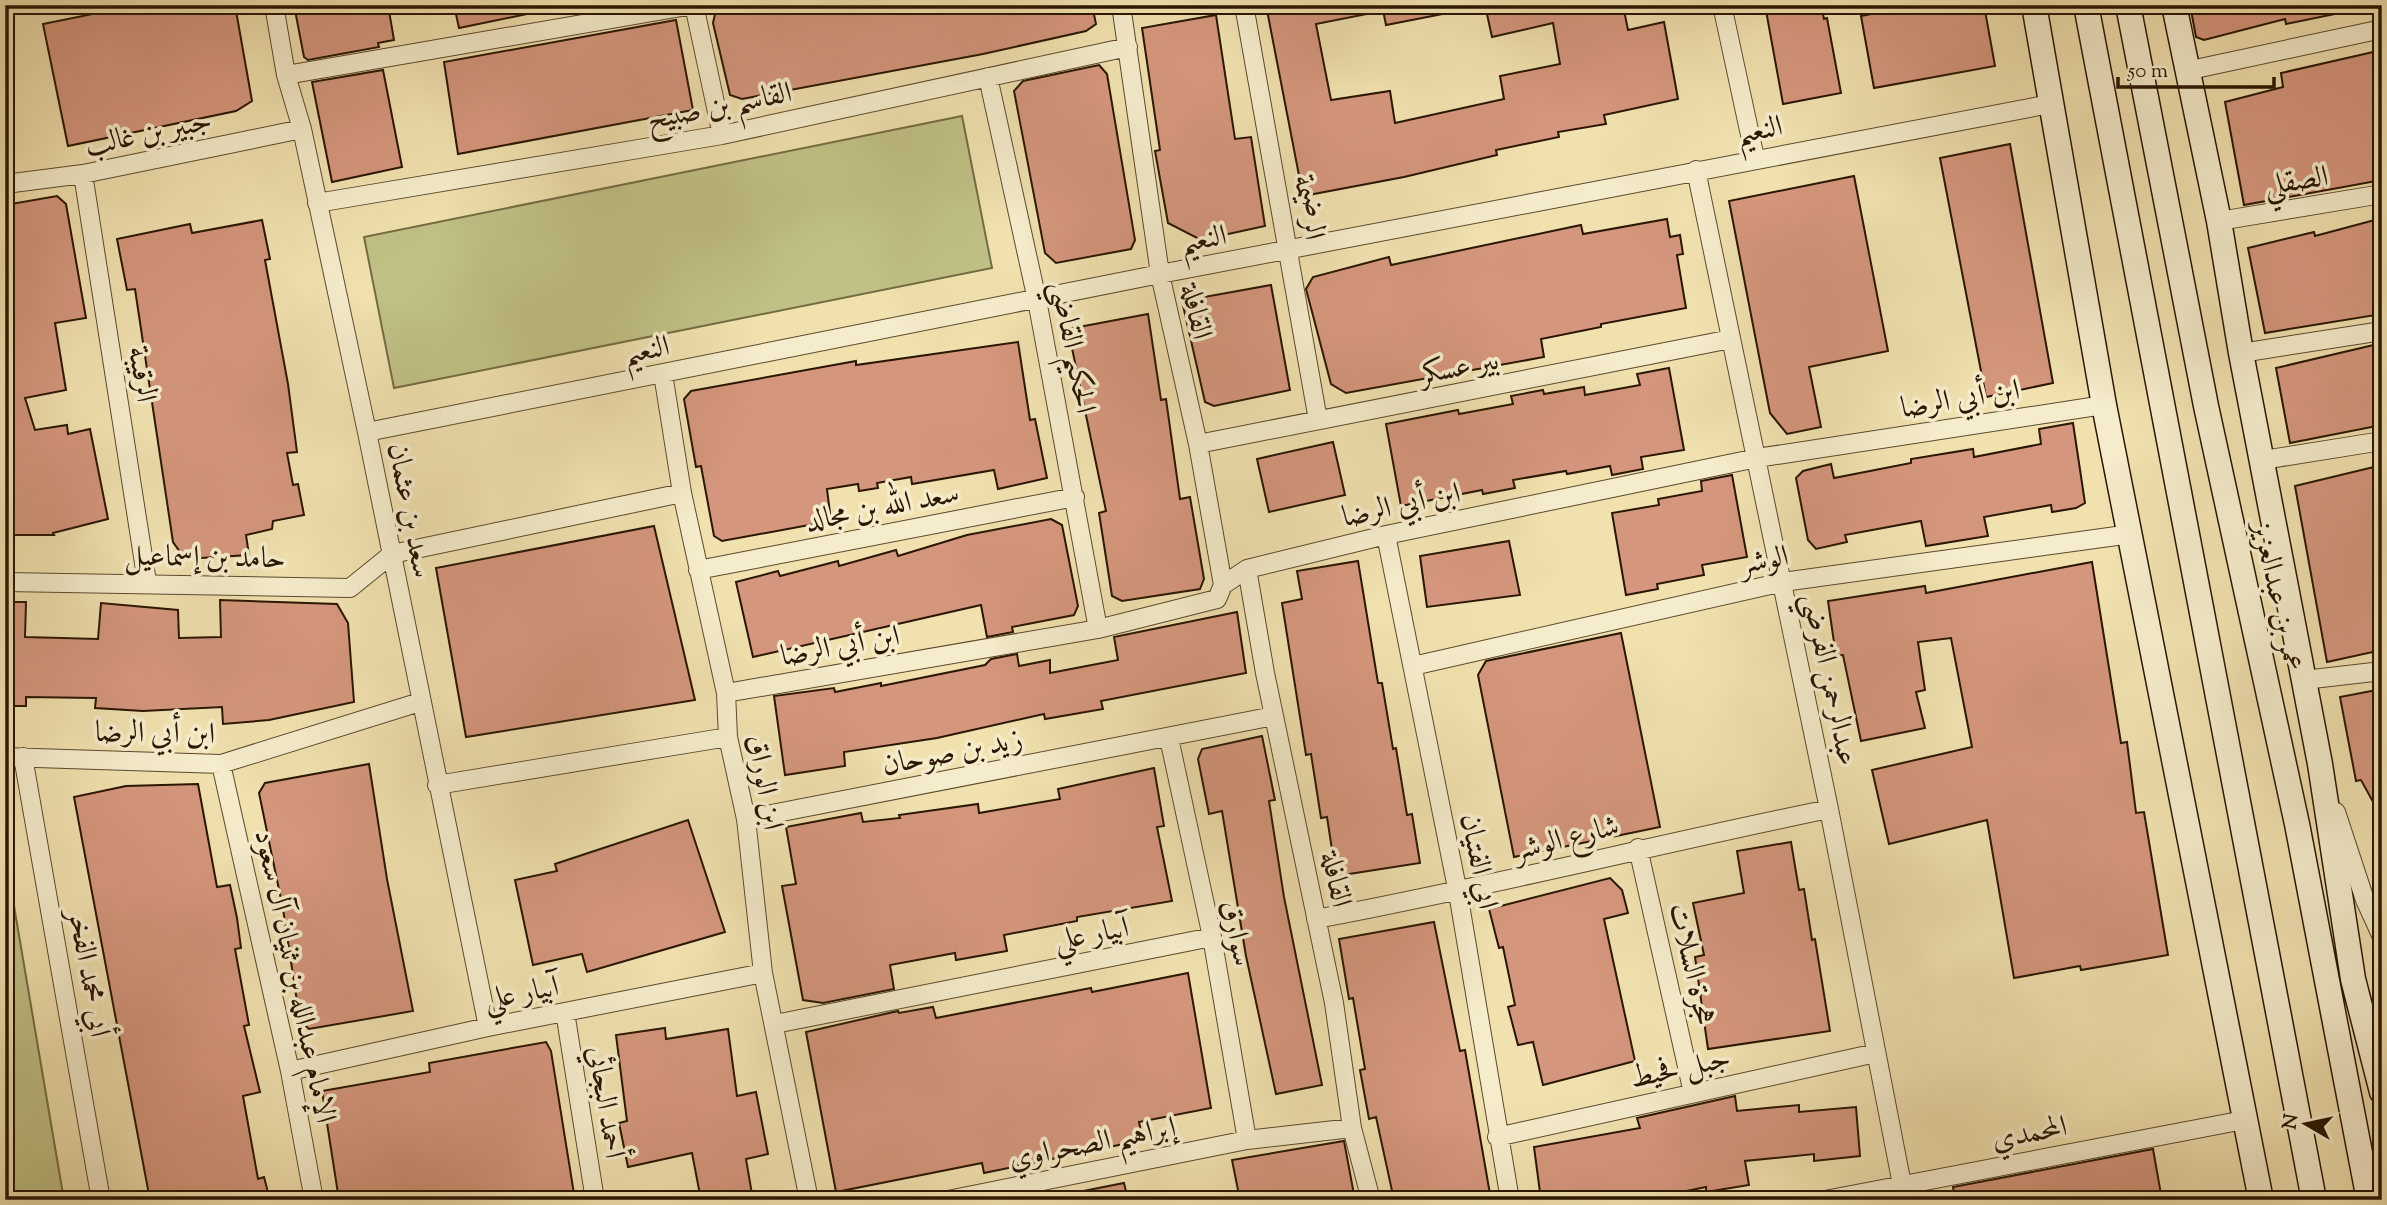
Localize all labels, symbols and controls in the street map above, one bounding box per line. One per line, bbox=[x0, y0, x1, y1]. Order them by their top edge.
scale bar bbox=[2118, 46, 2273, 90]
text: 50 m bbox=[2127, 57, 2168, 87]
street label: القاسم بن صبيح bbox=[643, 72, 797, 148]
street label: جبير بن غالب bbox=[81, 100, 216, 169]
street label: النعيم bbox=[1732, 106, 1788, 162]
street label: الصقلي bbox=[2261, 156, 2332, 214]
street label: الرضيمة bbox=[1281, 171, 1334, 244]
street label: النعيم bbox=[1177, 215, 1231, 271]
street label: القافلة bbox=[1167, 277, 1222, 344]
street label: الحكيم القاضي bbox=[1033, 278, 1105, 418]
street label: النعيم bbox=[619, 326, 675, 382]
street label: بير عسكر bbox=[1413, 340, 1503, 398]
street label: الرقيبة bbox=[115, 343, 166, 406]
street label: ابن أبي الرضا bbox=[1897, 368, 2023, 431]
street label: سعد بن عثمان bbox=[374, 439, 443, 582]
street label: سعد الله بن مجالد bbox=[801, 469, 963, 544]
street label: ابن أبي الرضا bbox=[1338, 471, 1465, 540]
street label: عمر بن عبدالعزيز bbox=[2239, 515, 2313, 675]
street label: حامد بن إسماعيل bbox=[124, 536, 286, 581]
street label: الوشر bbox=[1733, 536, 1793, 588]
street label: عبدالرحمن الفرضي bbox=[1785, 589, 1868, 771]
street label: ابن أبي الرضا bbox=[777, 614, 903, 679]
street label: ابن أبي الرضا bbox=[94, 710, 216, 757]
street label: زيد بن صوحان bbox=[878, 719, 1027, 788]
street label: ابن الوراق bbox=[734, 731, 793, 834]
street label: شارع الوشر bbox=[1506, 806, 1624, 875]
street label: ابي الفتيان bbox=[1447, 810, 1508, 913]
street label: الإمام عبدالله بن ثنيان آل سعود bbox=[239, 826, 346, 1128]
street label: القافلة bbox=[1307, 845, 1361, 912]
street label: سوارق bbox=[1208, 897, 1263, 970]
street label: هجرة السلات bbox=[1656, 899, 1726, 1030]
street label: أبي محمد الفخر bbox=[55, 903, 122, 1041]
street label: آبيار علي bbox=[1050, 906, 1137, 969]
street label: آبيار علي bbox=[480, 965, 567, 1028]
street label: جبل فحيط bbox=[1626, 1038, 1735, 1101]
street label: أحمد البجائي bbox=[574, 1043, 637, 1162]
north arrow bbox=[2272, 1090, 2342, 1160]
street label: المحمدي bbox=[1988, 1106, 2071, 1163]
street label: إبراهيم الصحراوي bbox=[1005, 1107, 1183, 1187]
text: N bbox=[2277, 1112, 2306, 1131]

